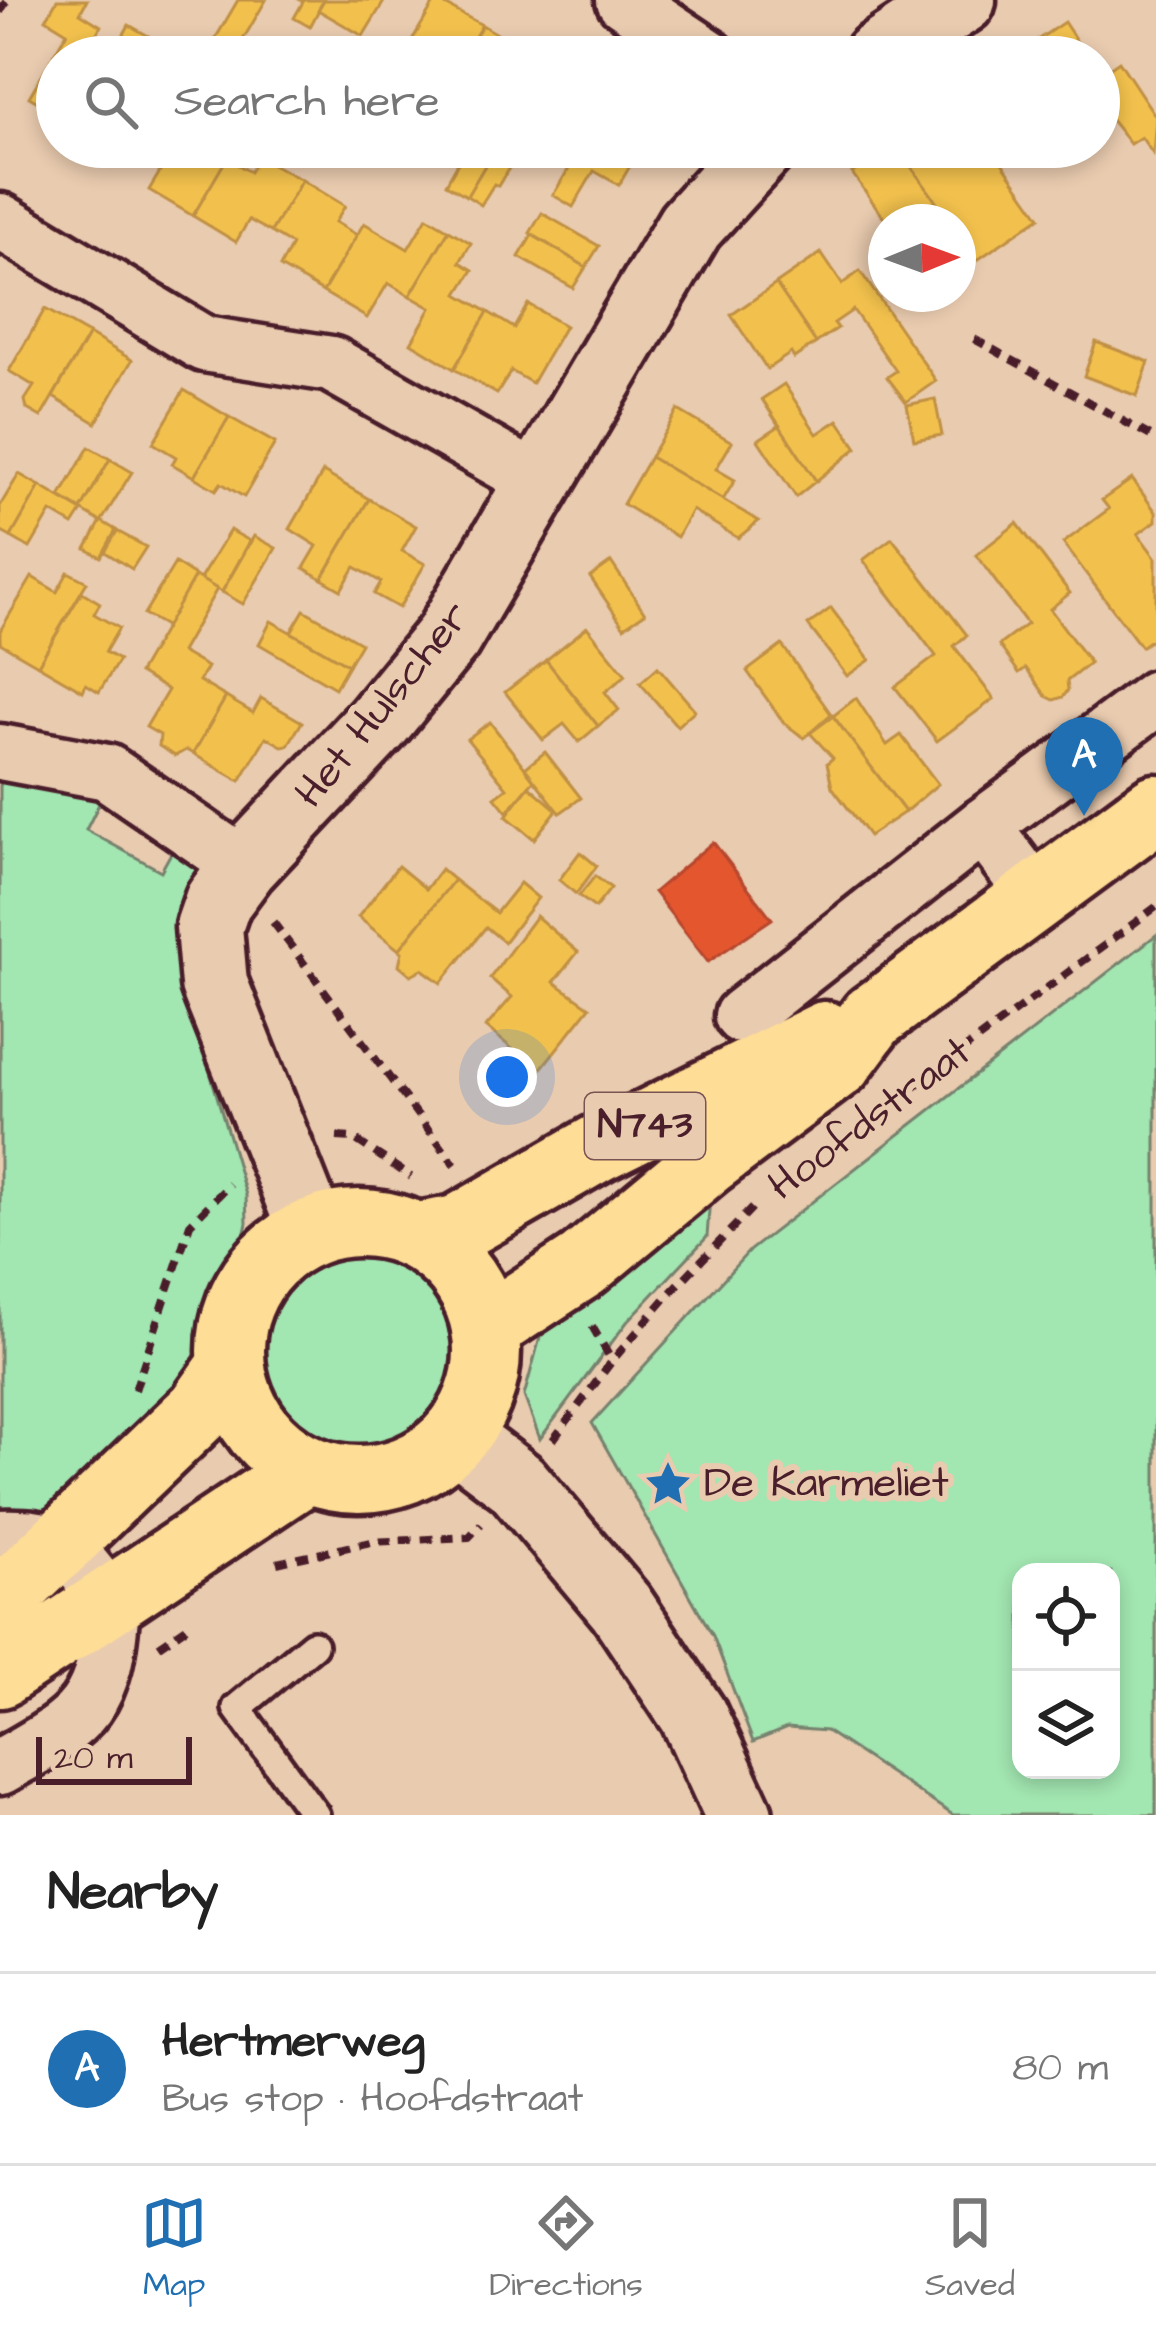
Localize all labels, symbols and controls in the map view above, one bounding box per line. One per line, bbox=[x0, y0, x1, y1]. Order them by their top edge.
search box bbox=[36, 36, 1120, 168]
icon: search bbox=[78, 69, 144, 135]
text: Search here bbox=[174, 71, 440, 133]
north arrow bbox=[868, 204, 976, 312]
street label: Het Hulscher bbox=[282, 590, 484, 820]
pin: A bbox=[1045, 717, 1123, 816]
street label: Hoofdstraat bbox=[757, 1024, 983, 1214]
your location bbox=[477, 1047, 537, 1107]
road number: N743 bbox=[585, 1093, 705, 1159]
place label: De Karmeliet bbox=[704, 1455, 949, 1513]
place icon: De Karmeliet bbox=[643, 1459, 693, 1509]
map controls bbox=[1012, 1563, 1120, 1779]
button: locate bbox=[1012, 1563, 1120, 1671]
button: layers bbox=[1012, 1671, 1120, 1779]
scale bar bbox=[36, 1731, 192, 1784]
text: 20 m bbox=[54, 1735, 133, 1781]
text: Nearby bbox=[48, 1858, 218, 1929]
text: Hertmerweg bbox=[162, 2011, 425, 2073]
text: A bbox=[75, 2042, 99, 2096]
text: 80 m bbox=[1012, 2042, 1108, 2096]
text: Bus stop · Hoofdstraat bbox=[162, 2073, 583, 2127]
tab: Map bbox=[141, 2190, 207, 2308]
tab: Directions bbox=[489, 2190, 643, 2308]
tab: Saved bbox=[925, 2190, 1015, 2308]

